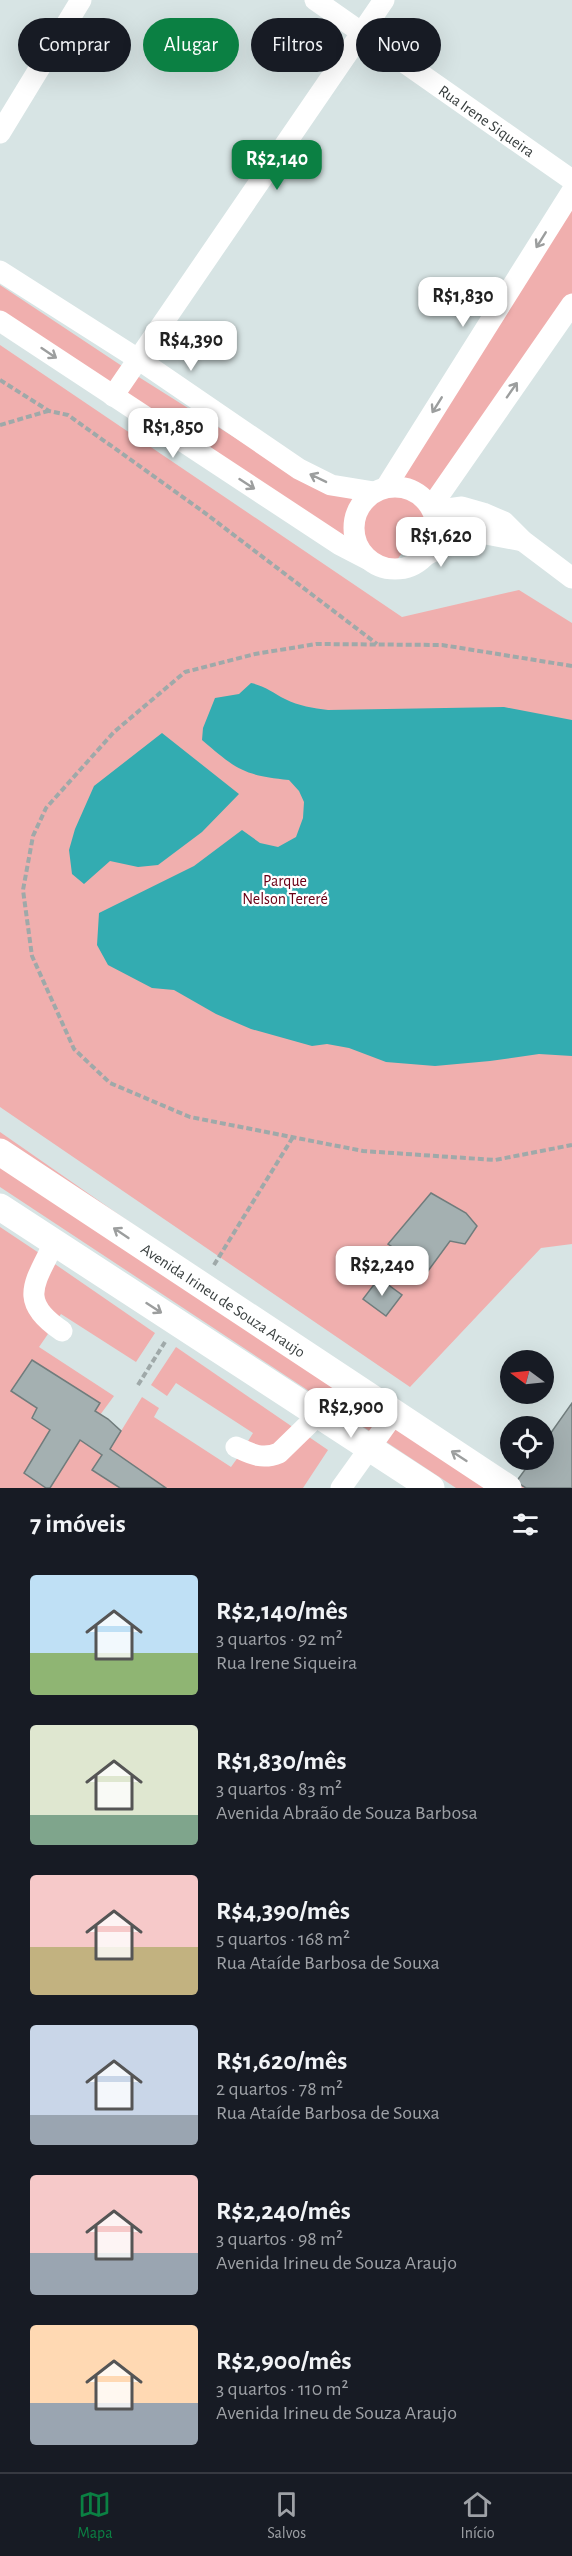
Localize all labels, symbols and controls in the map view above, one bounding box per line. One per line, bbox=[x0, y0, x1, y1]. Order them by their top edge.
chip: Comprar bbox=[18, 18, 131, 72]
chip: Alugar bbox=[143, 18, 239, 72]
chip: Filtros bbox=[251, 18, 344, 72]
chip: Novo bbox=[356, 18, 441, 72]
street label: Rua Irene Siqueira bbox=[435, 82, 537, 160]
pin: R$2,140 bbox=[222, 140, 332, 191]
text: R$2,140 bbox=[246, 149, 308, 169]
one-way arrow bbox=[535, 231, 547, 248]
pin: R$1,830 bbox=[408, 277, 518, 328]
text: R$1,830 bbox=[432, 286, 494, 306]
pin: R$4,390 bbox=[136, 321, 246, 372]
text: R$4,390 bbox=[159, 330, 223, 350]
one-way arrow bbox=[40, 347, 56, 359]
one-way arrow bbox=[506, 382, 518, 398]
one-way arrow bbox=[431, 396, 443, 413]
pin: R$1,850 bbox=[118, 408, 228, 459]
text: R$1,850 bbox=[142, 417, 204, 437]
one-way arrow bbox=[309, 472, 327, 483]
one-way arrow bbox=[238, 477, 255, 490]
pin: R$1,620 bbox=[386, 517, 496, 568]
text: R$1,620 bbox=[410, 526, 472, 546]
park label: Parque Nelson Tereré bbox=[242, 873, 328, 907]
one-way arrow bbox=[113, 1227, 130, 1239]
street label: Avenida Irineu de Souza Araujo bbox=[138, 1241, 308, 1361]
pin: R$2,240 bbox=[327, 1246, 437, 1297]
text: R$2,240 bbox=[350, 1255, 414, 1275]
one-way arrow bbox=[146, 1302, 162, 1314]
north arrow bbox=[500, 1350, 554, 1404]
map controls bbox=[500, 1350, 554, 1470]
pin: R$2,900 bbox=[296, 1388, 406, 1439]
text: R$2,900 bbox=[318, 1397, 384, 1417]
button: locate bbox=[500, 1416, 554, 1470]
one-way arrow bbox=[450, 1450, 467, 1463]
icon: filters bbox=[509, 1508, 542, 1541]
text: 7 imóveis bbox=[30, 1511, 126, 1537]
text: R$2,140/mês bbox=[216, 1598, 348, 1624]
icon: home bbox=[78, 1599, 150, 1671]
text: 3 quartos · 92 m² bbox=[216, 1629, 343, 1649]
text: Rua Irene Siqueira bbox=[216, 1653, 357, 1673]
text: R$1,830/mês bbox=[216, 1748, 347, 1774]
icon: home bbox=[78, 1749, 150, 1821]
text: 3 quartos · 83 m² bbox=[216, 1779, 342, 1799]
text: Avenida Abraão de Souza Barbosa bbox=[216, 1803, 478, 1823]
text: R$4,390/mês bbox=[216, 1898, 350, 1924]
icon: home bbox=[78, 1899, 150, 1971]
text: 5 quartos · 168 m² bbox=[216, 1929, 350, 1949]
text: Rua Ataíde Barbosa de Souxa bbox=[216, 1953, 440, 1973]
text: R$1,620/mês bbox=[216, 2048, 347, 2074]
icon: home bbox=[78, 2049, 150, 2121]
text: 2 quartos · 78 m² bbox=[216, 2079, 343, 2099]
text: Rua Ataíde Barbosa de Souxa bbox=[216, 2103, 440, 2123]
text: R$2,240/mês bbox=[216, 2198, 351, 2224]
icon: home bbox=[78, 2199, 150, 2271]
text: 3 quartos · 98 m² bbox=[216, 2229, 343, 2249]
text: Avenida Irineu de Souza Araujo bbox=[216, 2253, 457, 2273]
text: R$2,900/mês bbox=[216, 2348, 352, 2374]
icon: home bbox=[78, 2349, 150, 2421]
text: 3 quartos · 110 m² bbox=[216, 2379, 349, 2399]
text: Avenida Irineu de Souza Araujo bbox=[216, 2403, 457, 2423]
tab: Mapa bbox=[77, 2488, 113, 2543]
tab: Salvos bbox=[267, 2488, 306, 2543]
tab: Início bbox=[461, 2488, 495, 2543]

